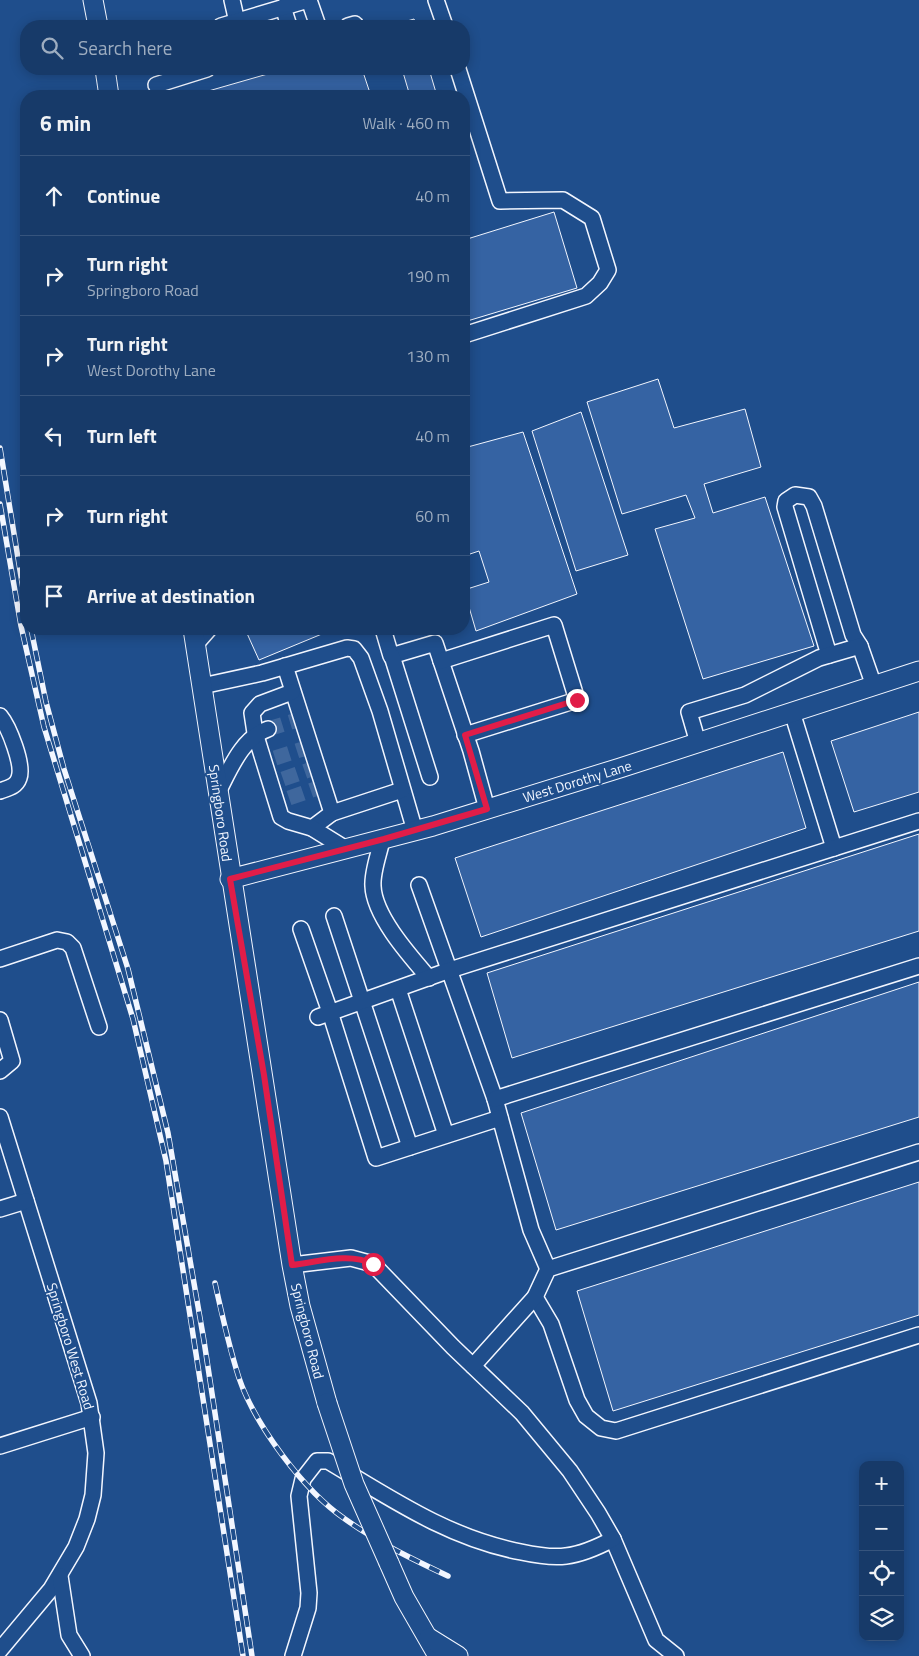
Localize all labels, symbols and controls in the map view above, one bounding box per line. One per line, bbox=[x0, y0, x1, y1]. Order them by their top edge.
search box bbox=[20, 20, 470, 75]
text: Search here bbox=[78, 33, 172, 62]
icon: search bbox=[38, 34, 66, 62]
text: 6 min bbox=[40, 107, 91, 139]
text: Walk · 460 m bbox=[362, 111, 450, 135]
text: Continue bbox=[87, 181, 160, 210]
icon: ahead bbox=[40, 182, 68, 210]
text: 40 m bbox=[415, 184, 450, 208]
text: Turn right bbox=[87, 249, 168, 278]
icon: right bbox=[40, 262, 68, 290]
text: 190 m bbox=[406, 264, 450, 288]
text: Springboro Road bbox=[87, 278, 199, 302]
text: Turn right bbox=[87, 329, 168, 358]
icon: right bbox=[40, 342, 68, 370]
text: 130 m bbox=[406, 344, 450, 368]
text: West Dorothy Lane bbox=[87, 358, 216, 382]
text: Turn left bbox=[87, 421, 157, 450]
icon: left bbox=[40, 422, 68, 450]
text: 40 m bbox=[415, 424, 450, 448]
text: Turn right bbox=[87, 501, 168, 530]
icon: right bbox=[40, 502, 68, 530]
text: 60 m bbox=[415, 504, 450, 528]
text: Arrive at destination bbox=[87, 581, 255, 610]
icon: arrive bbox=[40, 582, 68, 610]
route end bbox=[566, 689, 589, 712]
street label: West Dorothy Lane bbox=[520, 754, 634, 808]
street label: Springboro Road bbox=[204, 763, 238, 863]
route start bbox=[362, 1253, 385, 1276]
street label: Springboro West Road bbox=[42, 1280, 100, 1412]
street label: Springboro Road bbox=[286, 1281, 330, 1381]
map controls bbox=[859, 1461, 904, 1641]
button: + bbox=[859, 1461, 904, 1506]
button: − bbox=[859, 1506, 904, 1551]
button: locate bbox=[859, 1551, 904, 1596]
button: layers bbox=[859, 1596, 904, 1641]

